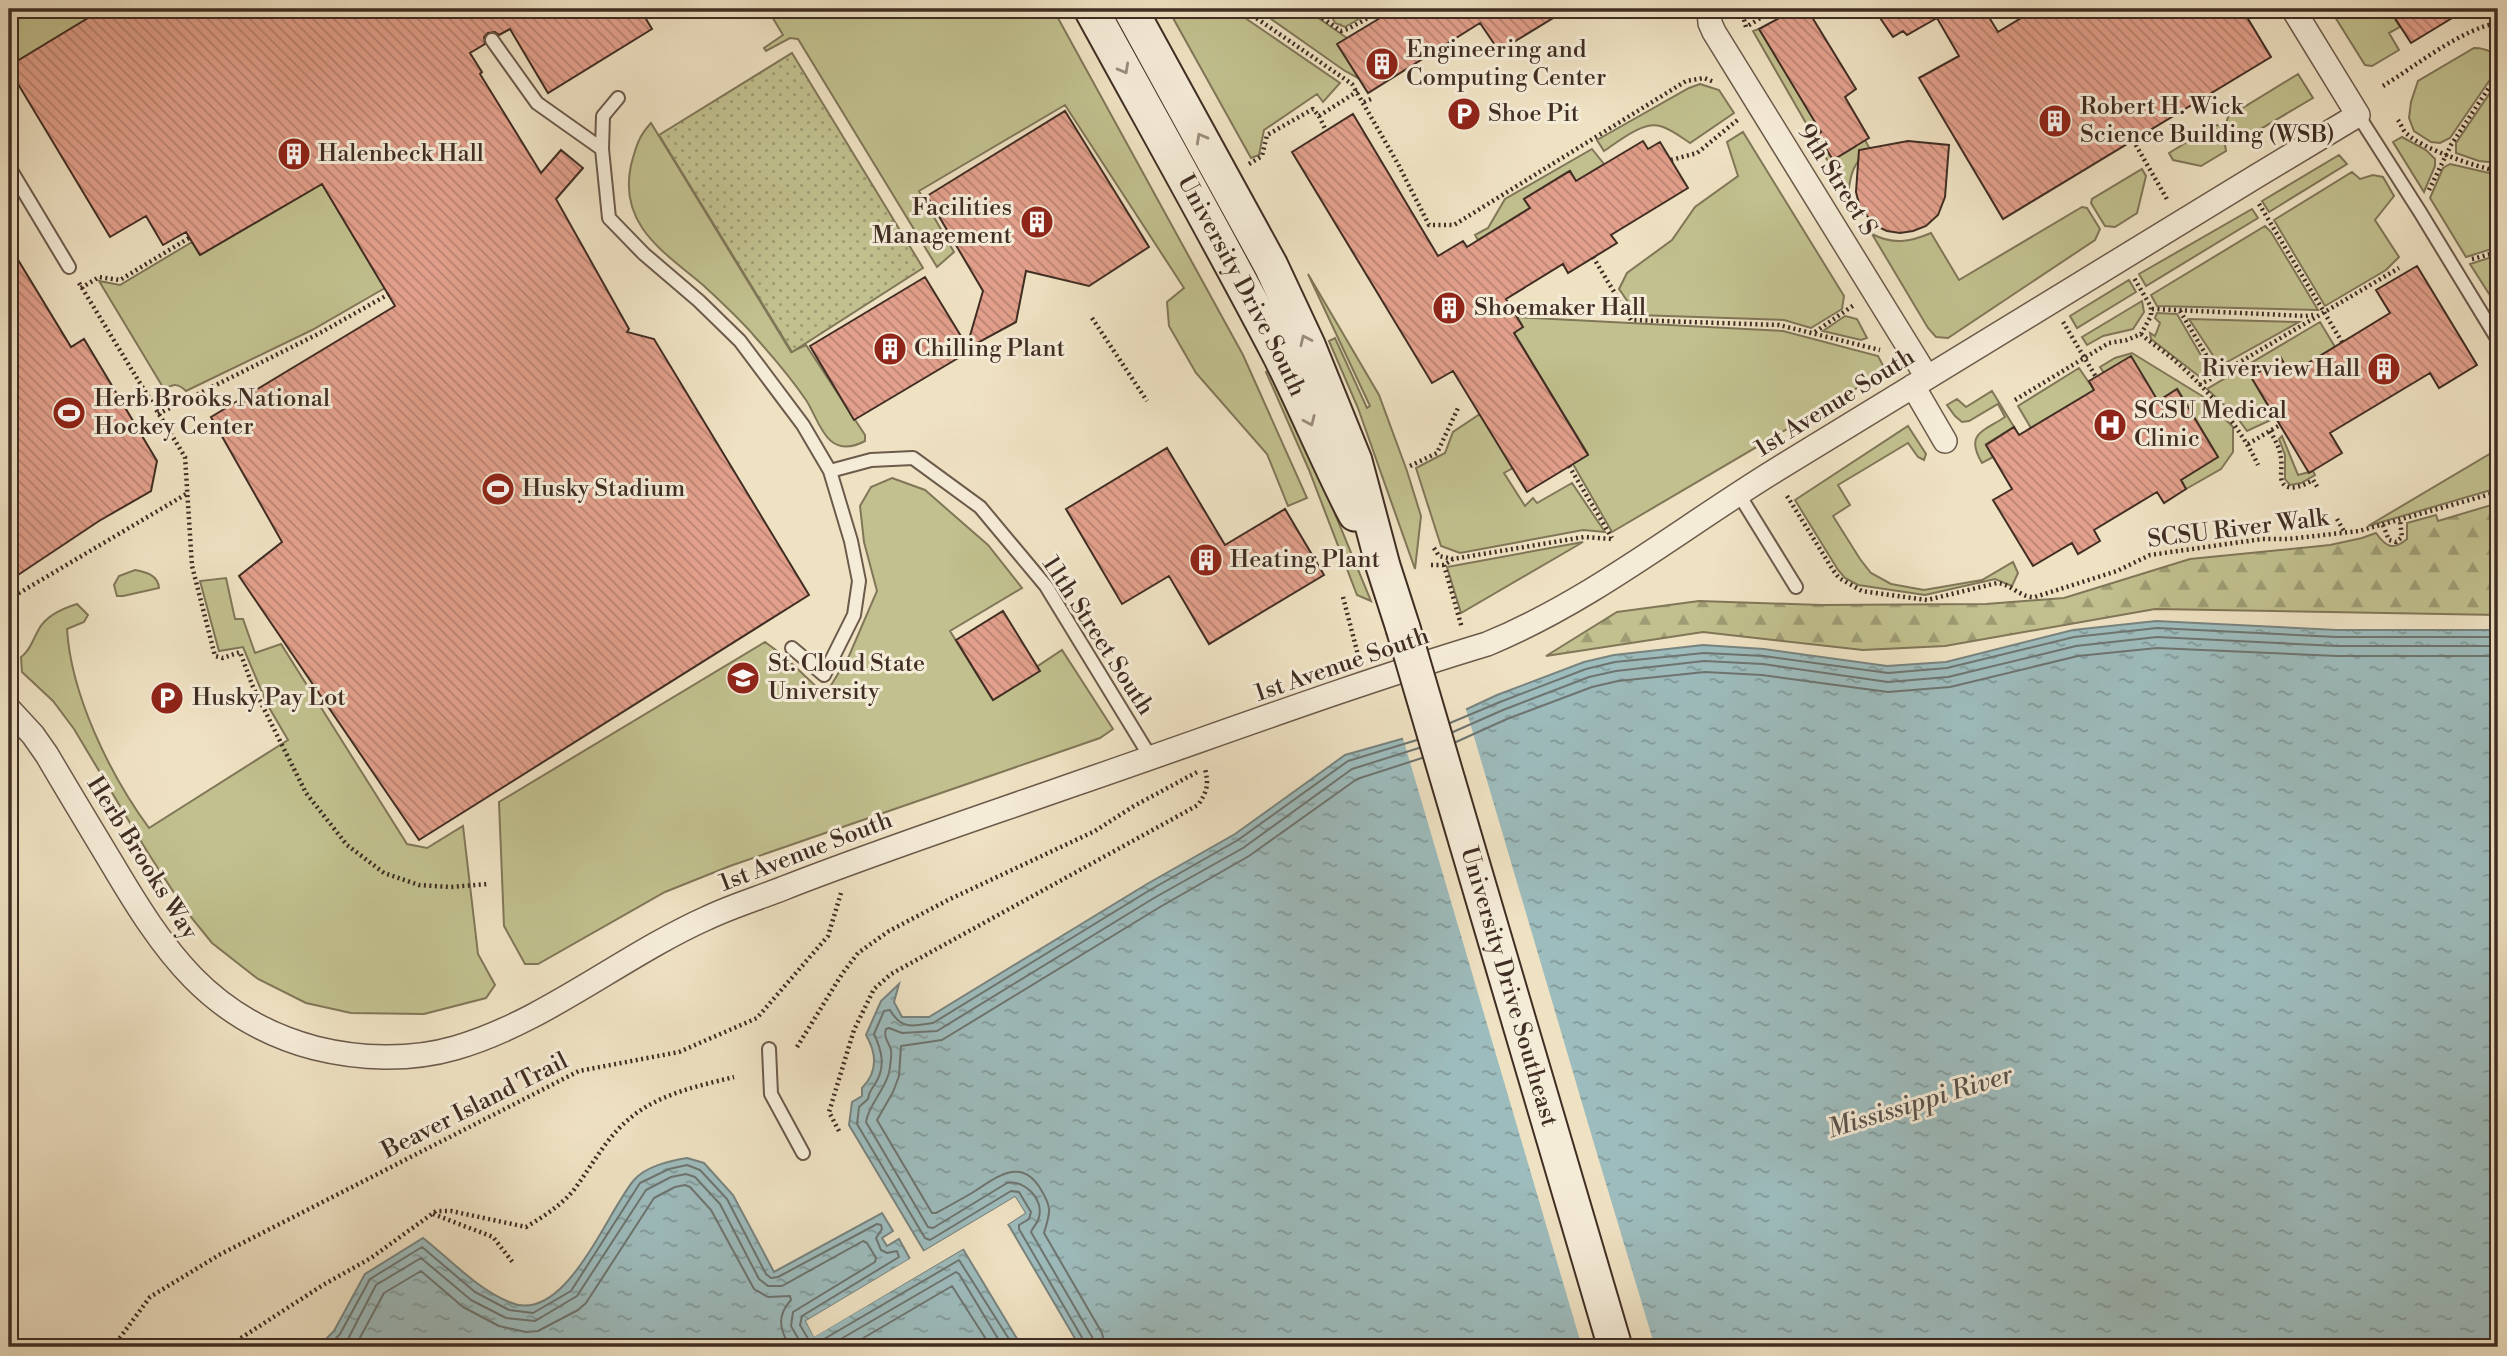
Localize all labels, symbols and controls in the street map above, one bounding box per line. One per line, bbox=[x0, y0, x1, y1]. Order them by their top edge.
place label: Engineering and Computing Center bbox=[1406, 35, 1606, 93]
building icon: Engineering and Computing Center bbox=[1363, 45, 1401, 83]
one-way arrow bbox=[1116, 61, 1129, 74]
place label: Robert H. Wick Science Building (WSB) bbox=[2080, 92, 2335, 150]
parking icon: Shoe Pit bbox=[1445, 95, 1483, 133]
place label: Shoe Pit bbox=[1488, 99, 1580, 129]
building icon: Robert H. Wick Science Building (WSB) bbox=[2036, 102, 2074, 140]
street label: 9th Street S bbox=[1791, 118, 1883, 242]
one-way arrow bbox=[1195, 132, 1209, 145]
building icon: Halenbeck Hall bbox=[275, 135, 313, 173]
place label: Halenbeck Hall bbox=[318, 139, 484, 169]
street label: University Drive South bbox=[1170, 170, 1312, 401]
place label: Facilities Management bbox=[872, 193, 1013, 251]
building icon: Facilities Management bbox=[1018, 203, 1056, 241]
building icon: Shoemaker Hall bbox=[1430, 289, 1468, 327]
place label: Shoemaker Hall bbox=[1474, 293, 1646, 323]
building icon: Chilling Plant bbox=[871, 330, 909, 368]
place label: Chilling Plant bbox=[914, 334, 1065, 364]
one-way arrow bbox=[1299, 334, 1313, 347]
street label: 1st Avenue South bbox=[1750, 342, 1920, 464]
building icon: Riverview Hall bbox=[2365, 350, 2403, 388]
place label: Riverview Hall bbox=[2202, 354, 2360, 384]
place label: Herb Brooks National Hockey Center bbox=[94, 384, 330, 442]
sports icon: Herb Brooks National Hockey Center bbox=[50, 394, 88, 432]
place label: SCSU Medical Clinic bbox=[2134, 396, 2287, 454]
hospital icon: SCSU Medical Clinic bbox=[2091, 406, 2129, 444]
one-way arrow bbox=[1302, 414, 1316, 427]
sports icon: Husky Stadium bbox=[479, 470, 517, 508]
place label: Husky Stadium bbox=[522, 474, 685, 504]
street label: SCSU River Walk bbox=[2146, 503, 2332, 555]
building icon: Heating Plant bbox=[1187, 541, 1225, 579]
place label: Heating Plant bbox=[1230, 545, 1381, 575]
street label: 11th Street South bbox=[1035, 551, 1161, 721]
street label: 1st Avenue South bbox=[1251, 621, 1433, 709]
place label: St. Cloud State University bbox=[768, 649, 925, 707]
school or university icon: St. Cloud State University bbox=[724, 659, 762, 697]
parking icon: Husky Pay Lot bbox=[148, 679, 186, 717]
place label: Husky Pay Lot bbox=[192, 683, 346, 713]
street label: Herb Brooks Way bbox=[80, 771, 204, 945]
street label: 1st Avenue South bbox=[715, 805, 897, 899]
street label: University Drive Southeast bbox=[1453, 843, 1564, 1131]
street label: Beaver Island Trail bbox=[376, 1046, 573, 1166]
water label: Mississippi River bbox=[1823, 1058, 2017, 1145]

